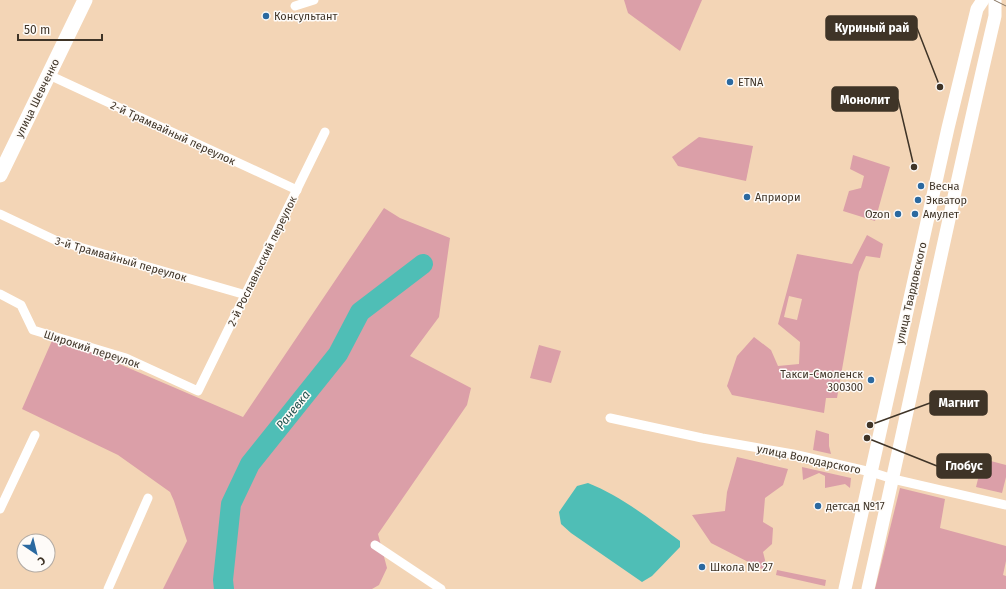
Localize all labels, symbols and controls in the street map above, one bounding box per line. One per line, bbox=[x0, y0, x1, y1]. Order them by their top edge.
place label: Консультант bbox=[274, 10, 337, 23]
marker: Консультант bbox=[261, 11, 271, 21]
scale bar bbox=[18, 16, 102, 42]
callout: Куриный рай bbox=[826, 16, 917, 40]
text: Куриный рай bbox=[835, 21, 909, 35]
text: 50 m bbox=[24, 23, 50, 37]
street label: улица Шевченко bbox=[13, 57, 62, 140]
place label: ETNA bbox=[738, 76, 764, 89]
marker: ETNA bbox=[725, 77, 735, 87]
callout: Монолит bbox=[832, 87, 898, 111]
text: Монолит bbox=[840, 93, 890, 107]
street label: 2-й Трамвайный переулок bbox=[108, 99, 238, 168]
place label: Весна bbox=[929, 180, 959, 193]
marker: Весна bbox=[916, 181, 926, 191]
place label: Априори bbox=[755, 191, 801, 204]
marker: Априори bbox=[742, 192, 752, 202]
street label: 2-й Рославльский переулок bbox=[225, 194, 300, 329]
place label: Экватор bbox=[926, 194, 967, 207]
marker: Экватор bbox=[913, 195, 923, 205]
place label: Ozon bbox=[865, 208, 890, 221]
place label: Амулет bbox=[923, 208, 959, 221]
marker: Ozon bbox=[893, 209, 903, 219]
marker: Амулет bbox=[910, 209, 920, 219]
street label: 3-й Трамвайный переулок bbox=[53, 234, 189, 285]
street label: улица Твардовского bbox=[893, 241, 930, 345]
street label: Широкий переулок bbox=[42, 328, 142, 371]
place label: Такси-Смоленск 300300 bbox=[780, 368, 863, 394]
marker: Такси-Смоленск 300300 bbox=[866, 375, 876, 385]
water label: Рачевка bbox=[273, 388, 313, 432]
callout: Магнит bbox=[930, 391, 987, 415]
text: Магнит bbox=[939, 396, 980, 410]
street label: улица Володарского bbox=[756, 442, 862, 477]
callout: Глобус bbox=[937, 454, 991, 478]
text: Глобус bbox=[945, 459, 983, 473]
place label: детсад №17 bbox=[826, 500, 885, 513]
marker: детсад №17 bbox=[813, 501, 823, 511]
north arrow bbox=[16, 533, 56, 573]
text: С bbox=[35, 554, 48, 568]
place label: Школа № 27 bbox=[710, 561, 773, 574]
marker: Школа № 27 bbox=[697, 562, 707, 572]

